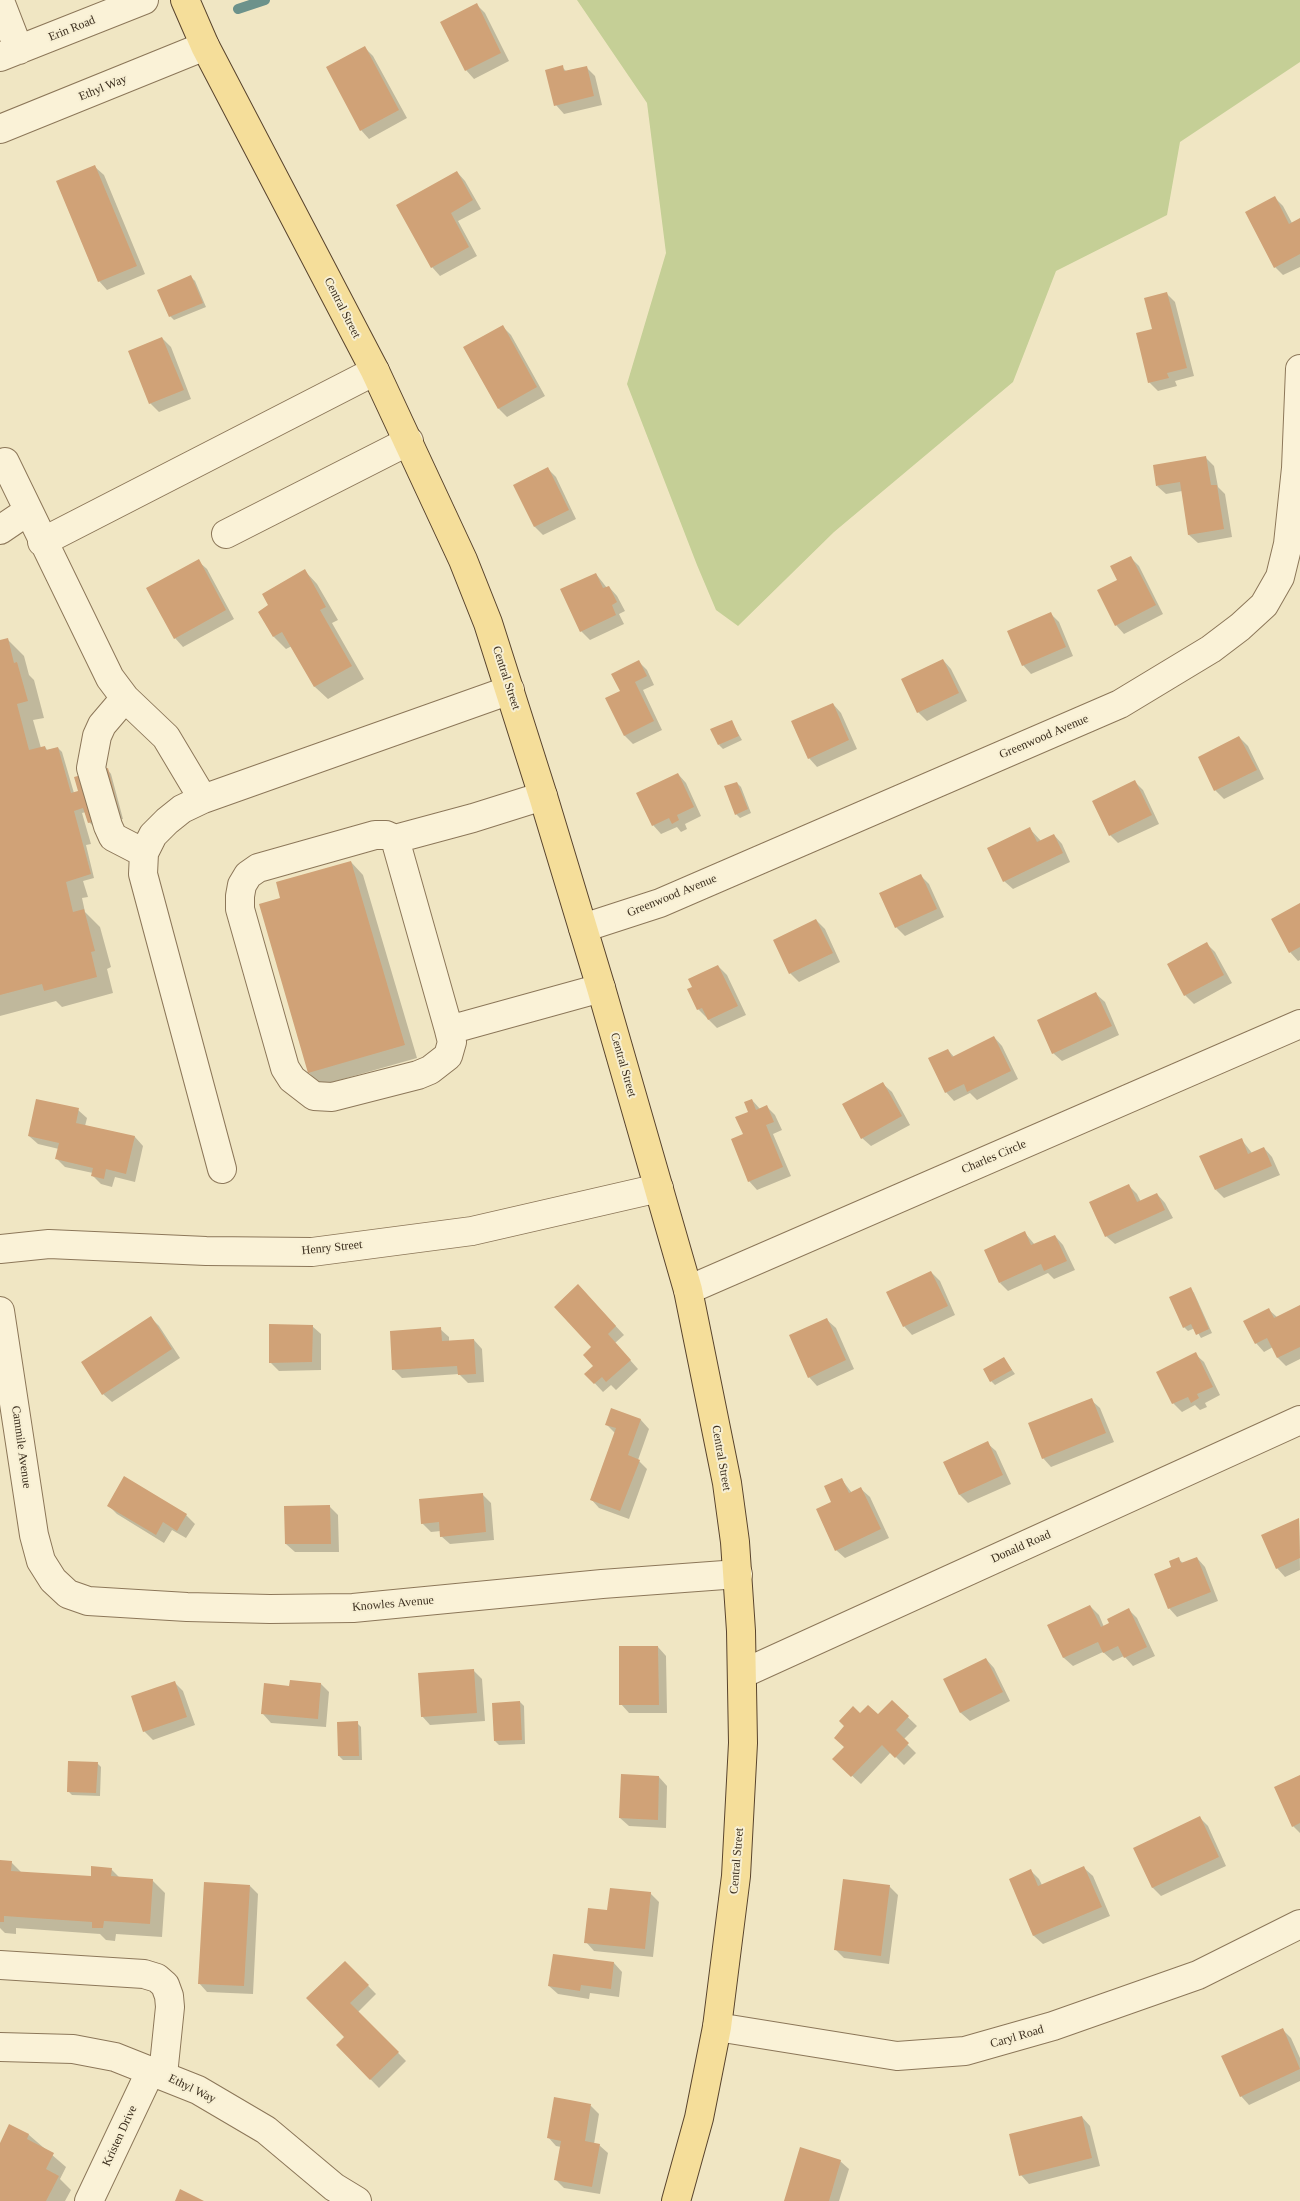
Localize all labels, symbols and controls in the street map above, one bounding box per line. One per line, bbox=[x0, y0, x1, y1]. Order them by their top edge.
street label: Erin Road bbox=[47, 13, 97, 45]
street label: Ethyl Way bbox=[77, 72, 129, 104]
street label: Central Street bbox=[321, 275, 363, 341]
street label: Central Street bbox=[489, 644, 523, 712]
street label: Greenwood Avenue bbox=[997, 712, 1091, 762]
street label: Greenwood Avenue bbox=[625, 871, 719, 921]
street label: Central Street bbox=[607, 1031, 639, 1099]
street label: Charles Circle bbox=[959, 1137, 1029, 1177]
street label: Henry Street bbox=[301, 1238, 363, 1258]
street label: Cammile Avenue bbox=[8, 1405, 34, 1489]
street label: Central Street bbox=[708, 1424, 734, 1492]
street label: Donald Road bbox=[989, 1527, 1053, 1567]
street label: Knowles Avenue bbox=[351, 1593, 435, 1615]
street label: Central Street bbox=[727, 1827, 747, 1895]
street label: Caryl Road bbox=[989, 2023, 1045, 2051]
street label: Ethyl Way bbox=[166, 2071, 218, 2107]
street label: Kristen Drive bbox=[100, 2103, 140, 2169]

